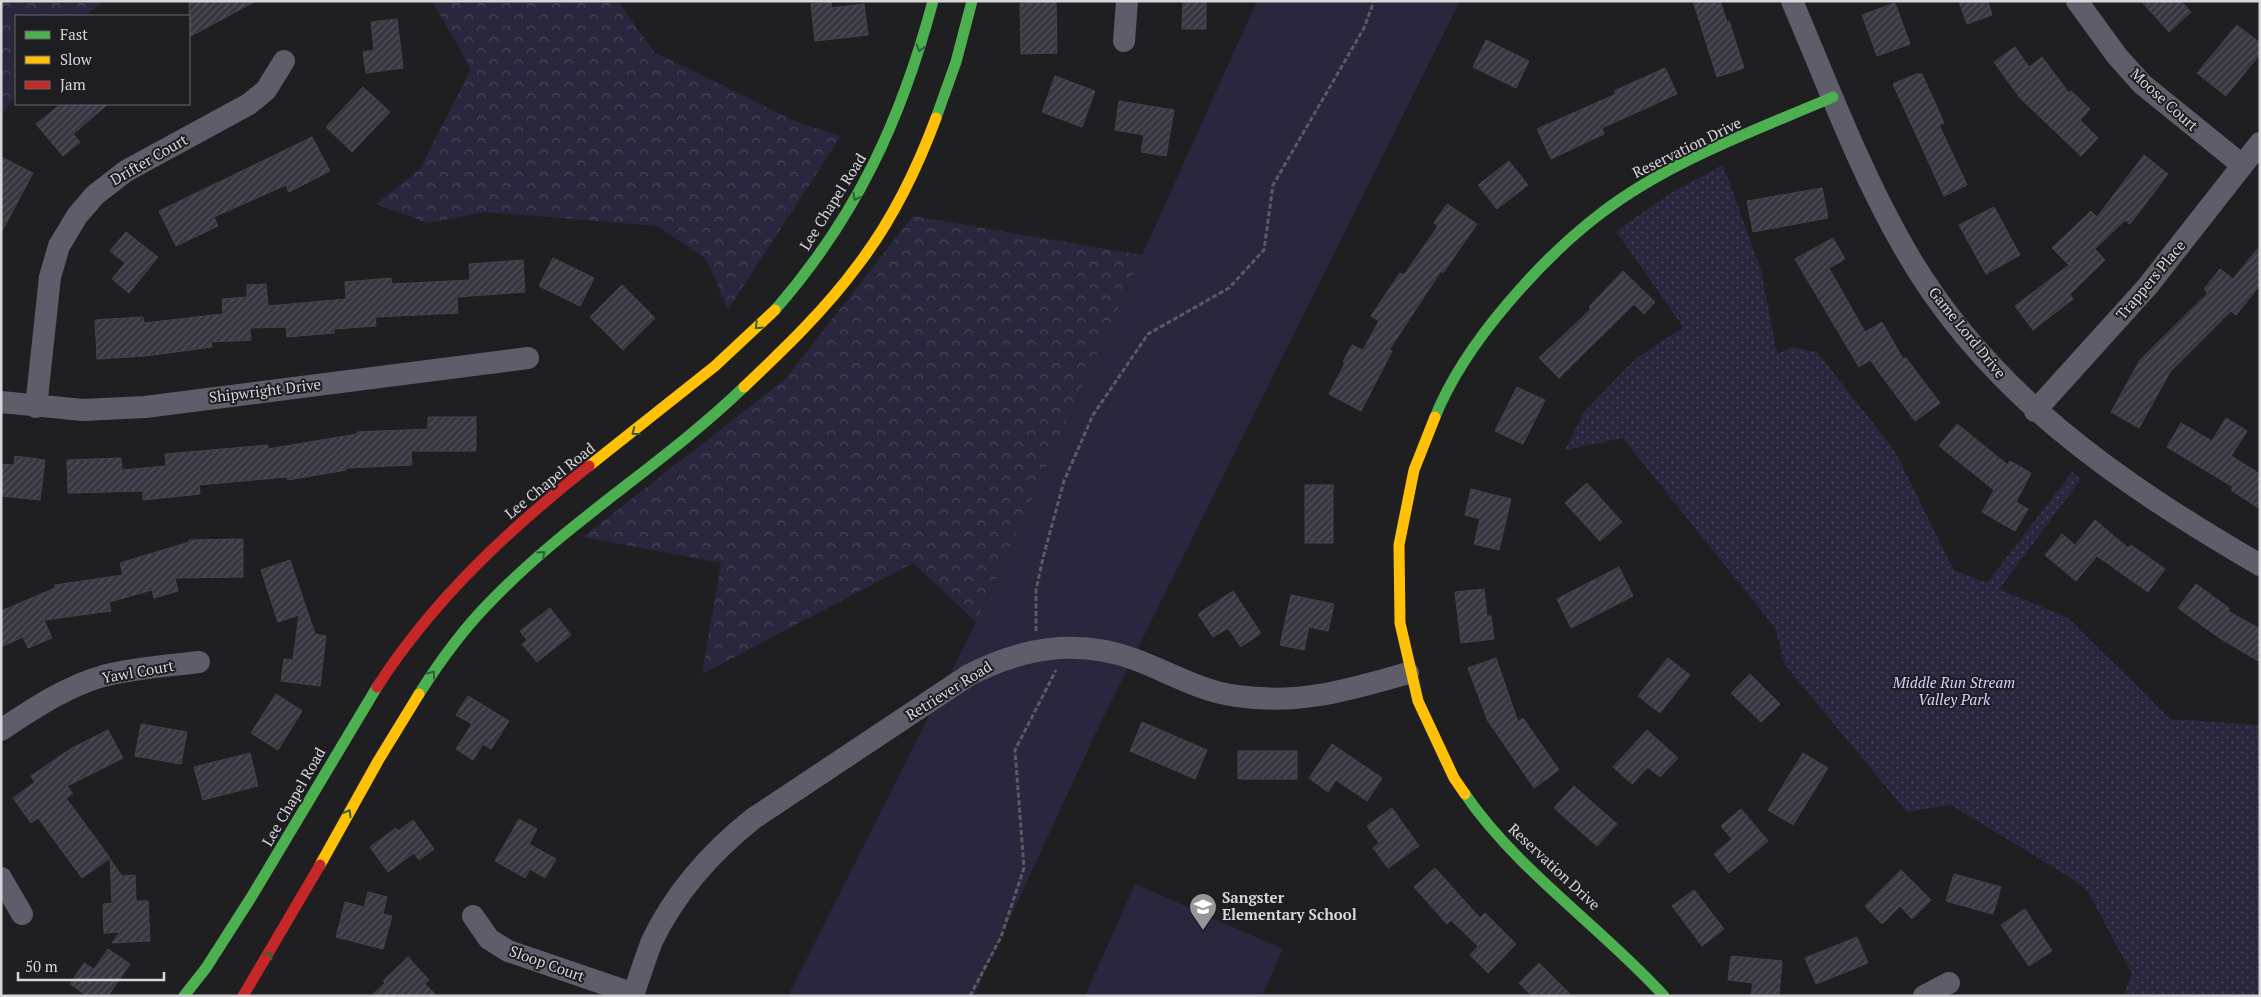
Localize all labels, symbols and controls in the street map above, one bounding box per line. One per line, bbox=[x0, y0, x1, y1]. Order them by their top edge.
legend bbox=[15, 15, 190, 105]
text: Fast bbox=[60, 24, 88, 44]
one-way arrow bbox=[916, 44, 926, 52]
text: Slow bbox=[60, 49, 93, 69]
street label: Moose Court bbox=[2126, 63, 2203, 135]
text: Jam bbox=[60, 74, 86, 94]
street label: Reservation Drive bbox=[1629, 112, 1744, 182]
street label: Drifter Court bbox=[106, 129, 191, 189]
street label: Lee Chapel Road bbox=[794, 149, 870, 254]
one-way arrow bbox=[852, 192, 862, 201]
street label: Trappers Place bbox=[2111, 235, 2189, 323]
street label: Game Lord Drive bbox=[1925, 283, 2011, 382]
one-way arrow bbox=[755, 320, 764, 329]
street label: Shipwright Drive bbox=[208, 373, 322, 407]
one-way arrow bbox=[631, 426, 641, 435]
street label: Lee Chapel Road bbox=[500, 438, 599, 523]
one-way arrow bbox=[536, 551, 545, 560]
street label: Yawl Court bbox=[100, 655, 176, 687]
street label: Retriever Road bbox=[902, 656, 995, 725]
one-way arrow bbox=[426, 670, 435, 680]
park label: Middle Run Stream Valley Park bbox=[1892, 672, 2015, 709]
street label: Lee Chapel Road bbox=[257, 744, 329, 849]
one-way arrow bbox=[342, 809, 352, 818]
street label: Reservation Drive bbox=[1504, 818, 1605, 914]
place label: Sangster Elementary School bbox=[1222, 887, 1357, 924]
school or university icon: Sangster Elementary School bbox=[1188, 892, 1218, 931]
street label: Sloop Court bbox=[507, 940, 588, 986]
scale bar bbox=[18, 950, 164, 982]
one-way arrow bbox=[262, 951, 272, 960]
text: 50 m bbox=[25, 956, 58, 976]

